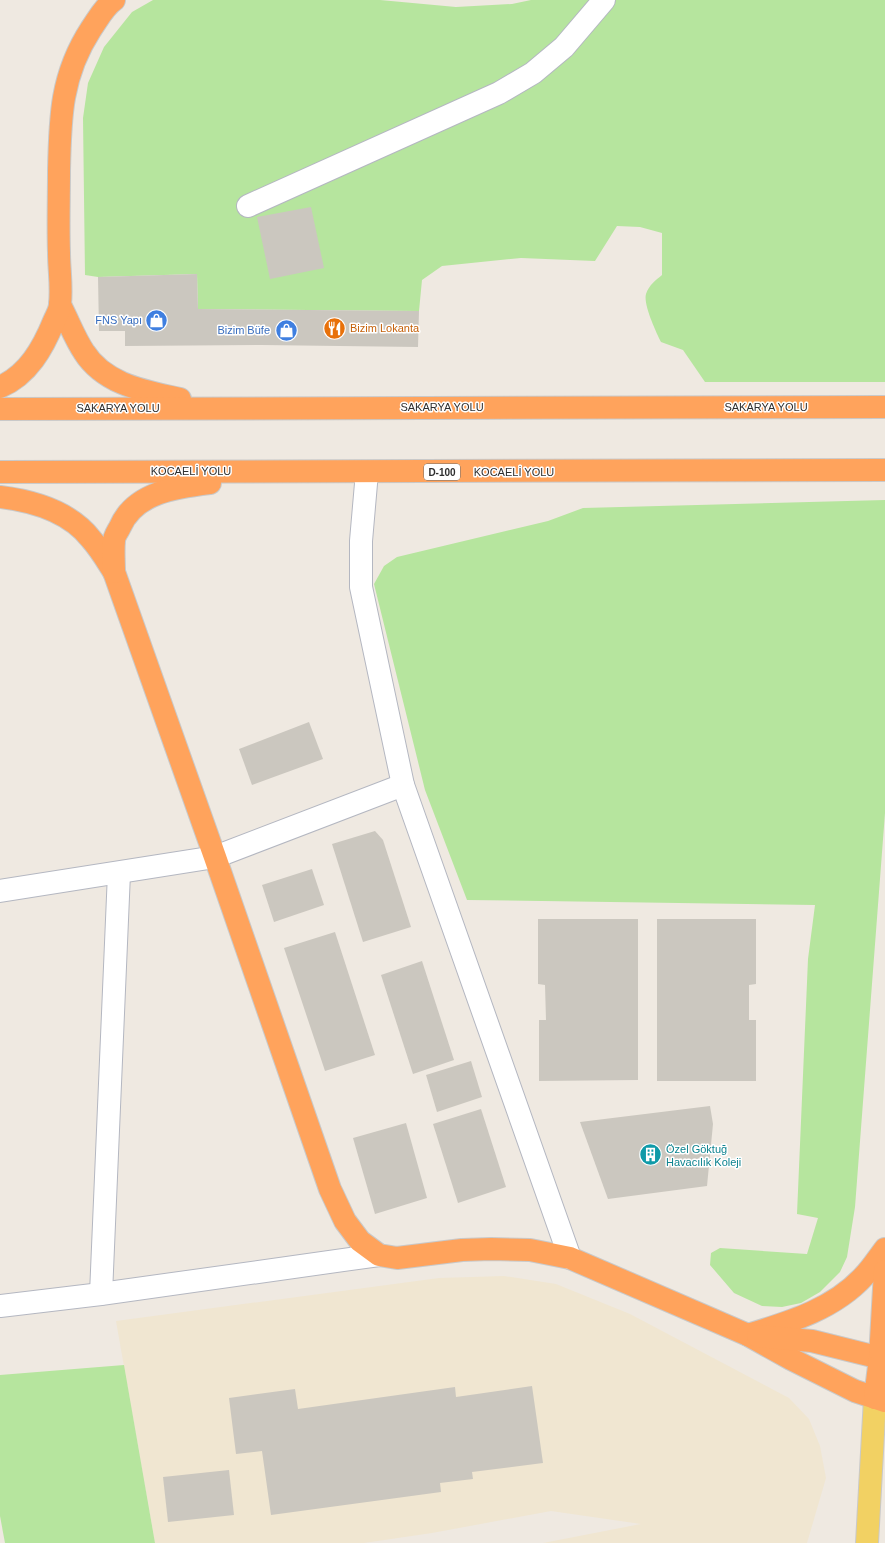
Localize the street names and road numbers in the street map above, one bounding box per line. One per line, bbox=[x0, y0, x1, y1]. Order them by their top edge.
street label: SAKARYA YOLU bbox=[400, 401, 484, 413]
street label: SAKARYA YOLU bbox=[724, 401, 808, 413]
street label: SAKARYA YOLU bbox=[76, 402, 160, 414]
road number: D-100 bbox=[424, 464, 460, 480]
street label: KOCAELİ YOLU bbox=[151, 465, 231, 477]
street label: KOCAELİ YOLU bbox=[474, 466, 554, 478]

